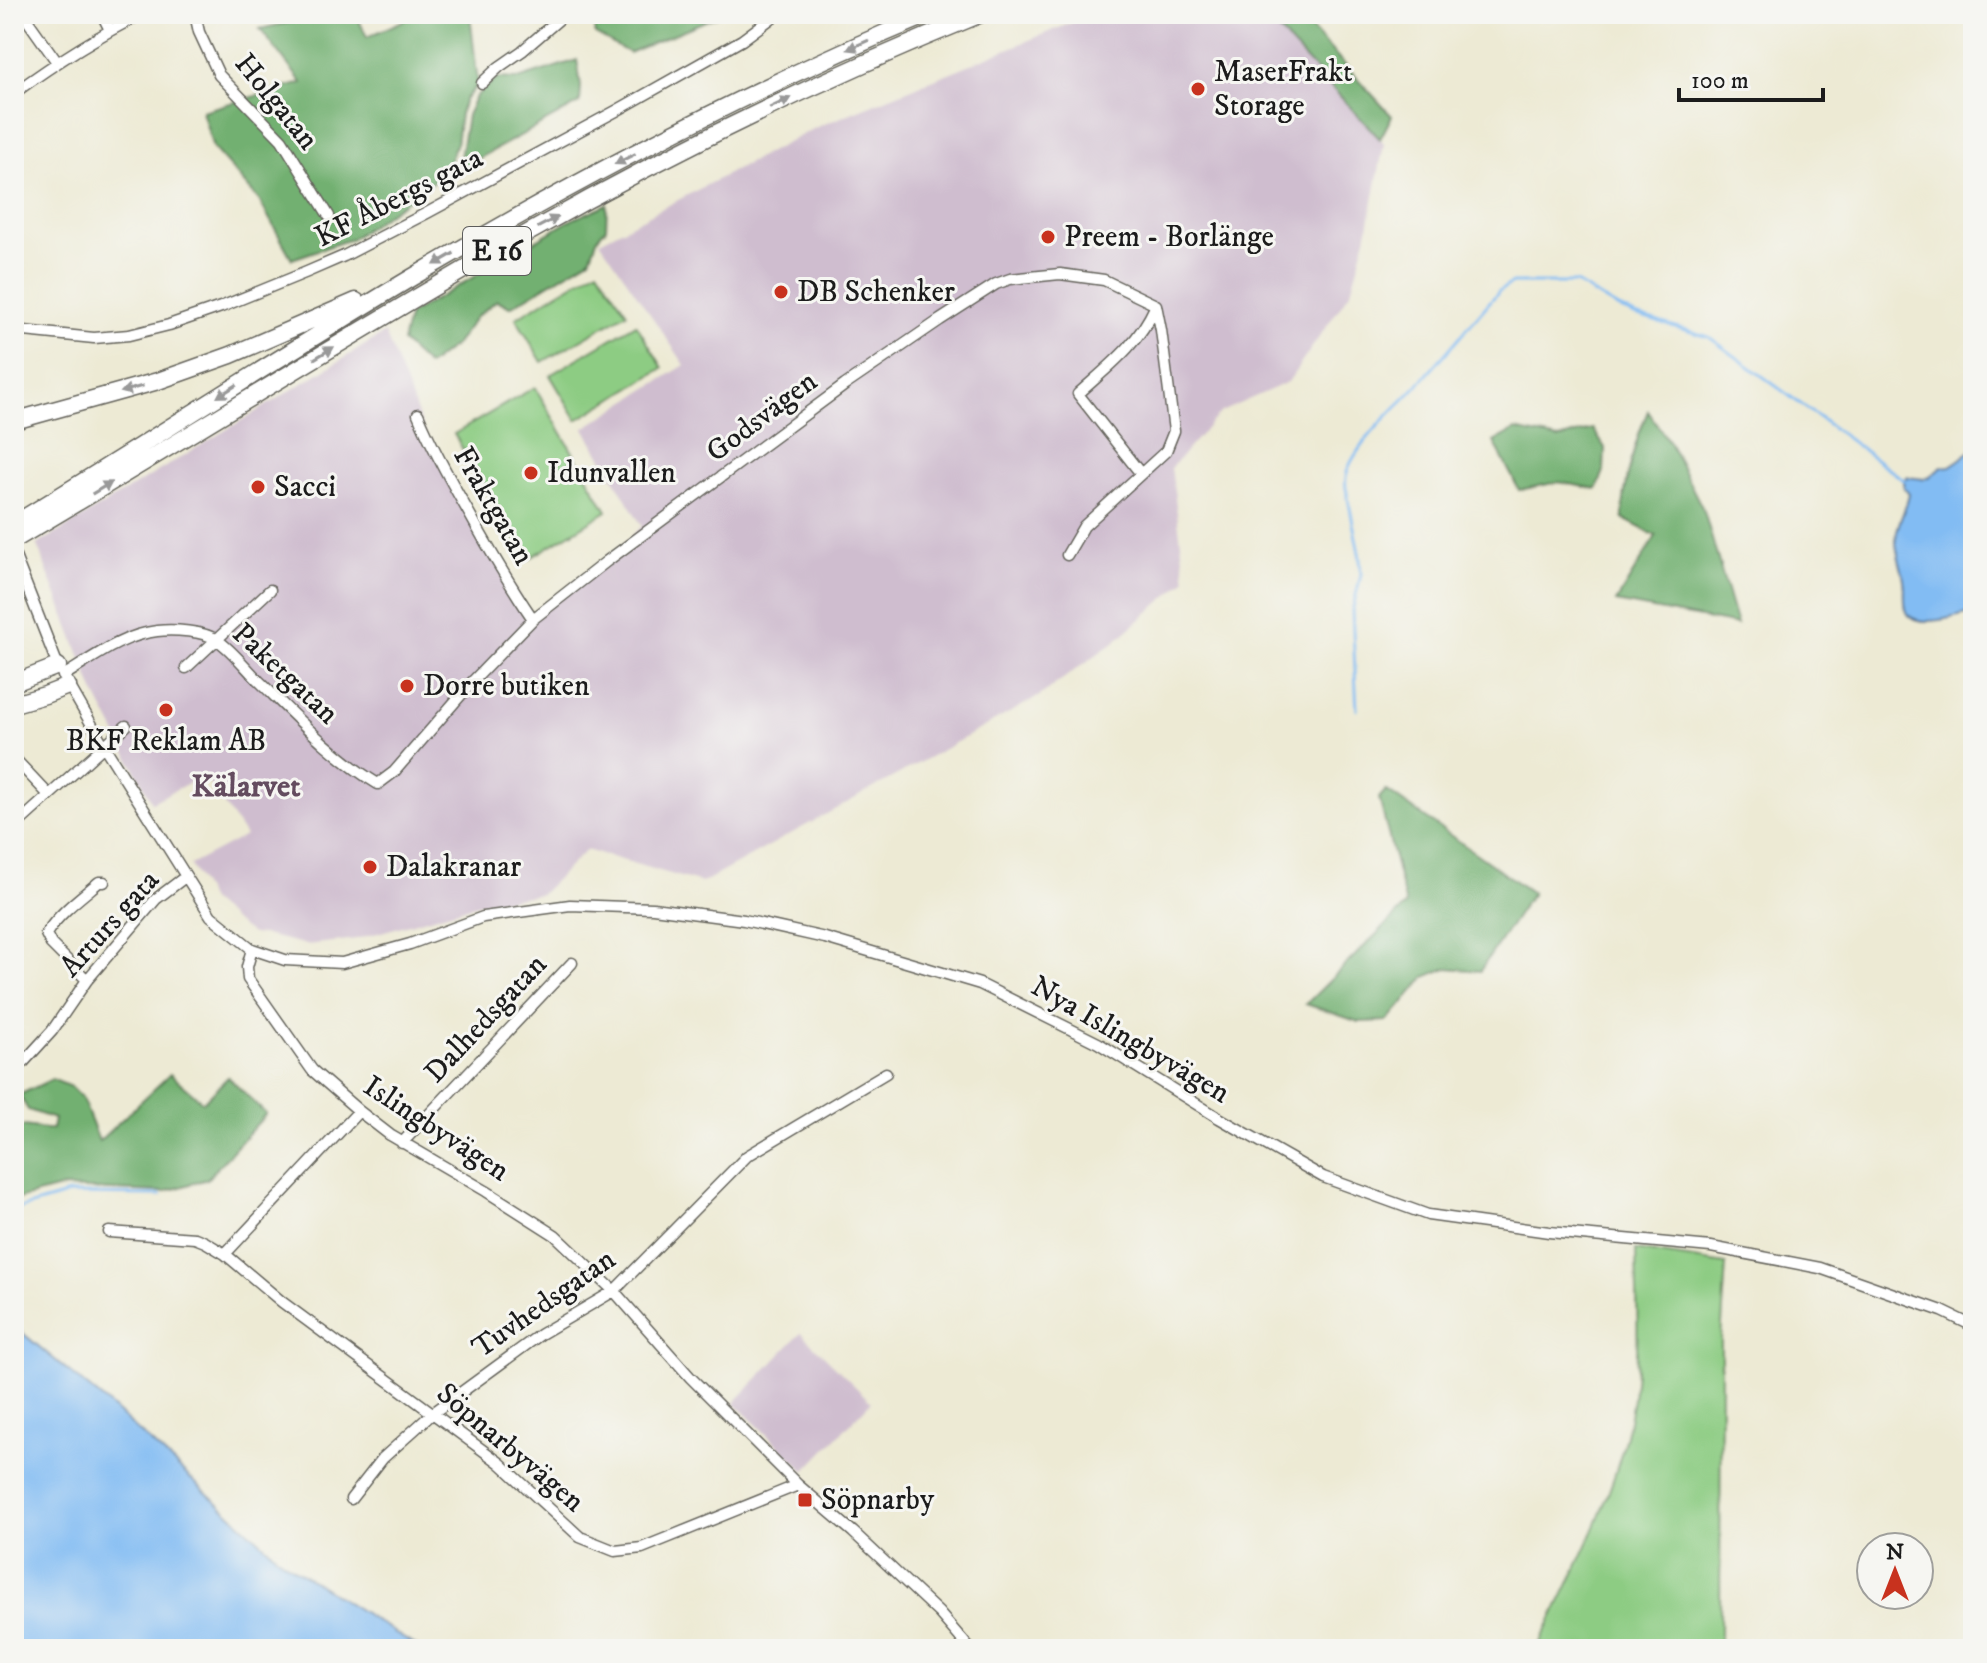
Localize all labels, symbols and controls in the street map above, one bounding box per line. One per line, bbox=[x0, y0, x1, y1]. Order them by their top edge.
one-way arrow bbox=[846, 38, 870, 52]
street label: Holgatan bbox=[226, 46, 326, 158]
scale bar bbox=[1679, 52, 1823, 102]
place label: MaserFrakt Storage bbox=[1214, 54, 1353, 125]
text: 100 m bbox=[1691, 66, 1749, 96]
marker: MaserFrakt Storage bbox=[1189, 80, 1207, 98]
one-way arrow bbox=[768, 96, 792, 110]
street label: KF Åbergs gata bbox=[308, 138, 489, 256]
one-way arrow bbox=[613, 152, 636, 166]
one-way arrow bbox=[537, 215, 560, 228]
place label: Preem - Borlänge bbox=[1064, 219, 1274, 256]
road number: E 16 bbox=[463, 227, 531, 275]
marker: Preem - Borlänge bbox=[1039, 228, 1057, 246]
one-way arrow bbox=[433, 252, 456, 266]
place label: DB Schenker bbox=[797, 274, 955, 311]
marker: DB Schenker bbox=[772, 283, 790, 301]
one-way arrow bbox=[313, 347, 335, 361]
street label: Godsvägen bbox=[699, 363, 825, 471]
one-way arrow bbox=[120, 383, 144, 396]
one-way arrow bbox=[216, 384, 238, 398]
street label: Fraktgatan bbox=[444, 440, 542, 572]
place label: Idunvallen bbox=[547, 455, 676, 492]
marker: Idunvallen bbox=[522, 464, 540, 482]
place label: Sacci bbox=[274, 469, 336, 506]
marker: Sacci bbox=[249, 478, 267, 496]
one-way arrow bbox=[91, 481, 113, 495]
street label: Paketgatan bbox=[224, 615, 346, 733]
place label: Dorre butiken bbox=[423, 668, 590, 705]
marker: Dorre butiken bbox=[398, 677, 416, 695]
marker: BKF Reklam AB bbox=[157, 701, 175, 719]
place label: BKF Reklam AB bbox=[66, 723, 266, 760]
district label: Kälarvet bbox=[191, 767, 301, 807]
place label: Dalakranar bbox=[386, 849, 521, 886]
marker: Dalakranar bbox=[361, 858, 379, 876]
street label: Arturs gata bbox=[52, 863, 168, 985]
street label: Dalhedsgatan bbox=[417, 947, 555, 1091]
street label: Nya Islingbyvägen bbox=[1024, 968, 1236, 1112]
street label: Islingbyvägen bbox=[356, 1068, 516, 1190]
street label: Tuvhedsgatan bbox=[465, 1241, 623, 1367]
street label: Söpnarbyvägen bbox=[428, 1375, 592, 1521]
place label: Söpnarby bbox=[821, 1482, 935, 1519]
marker: Söpnarby bbox=[796, 1491, 814, 1509]
north arrow bbox=[1855, 1531, 1935, 1611]
text: N bbox=[1886, 1539, 1904, 1566]

